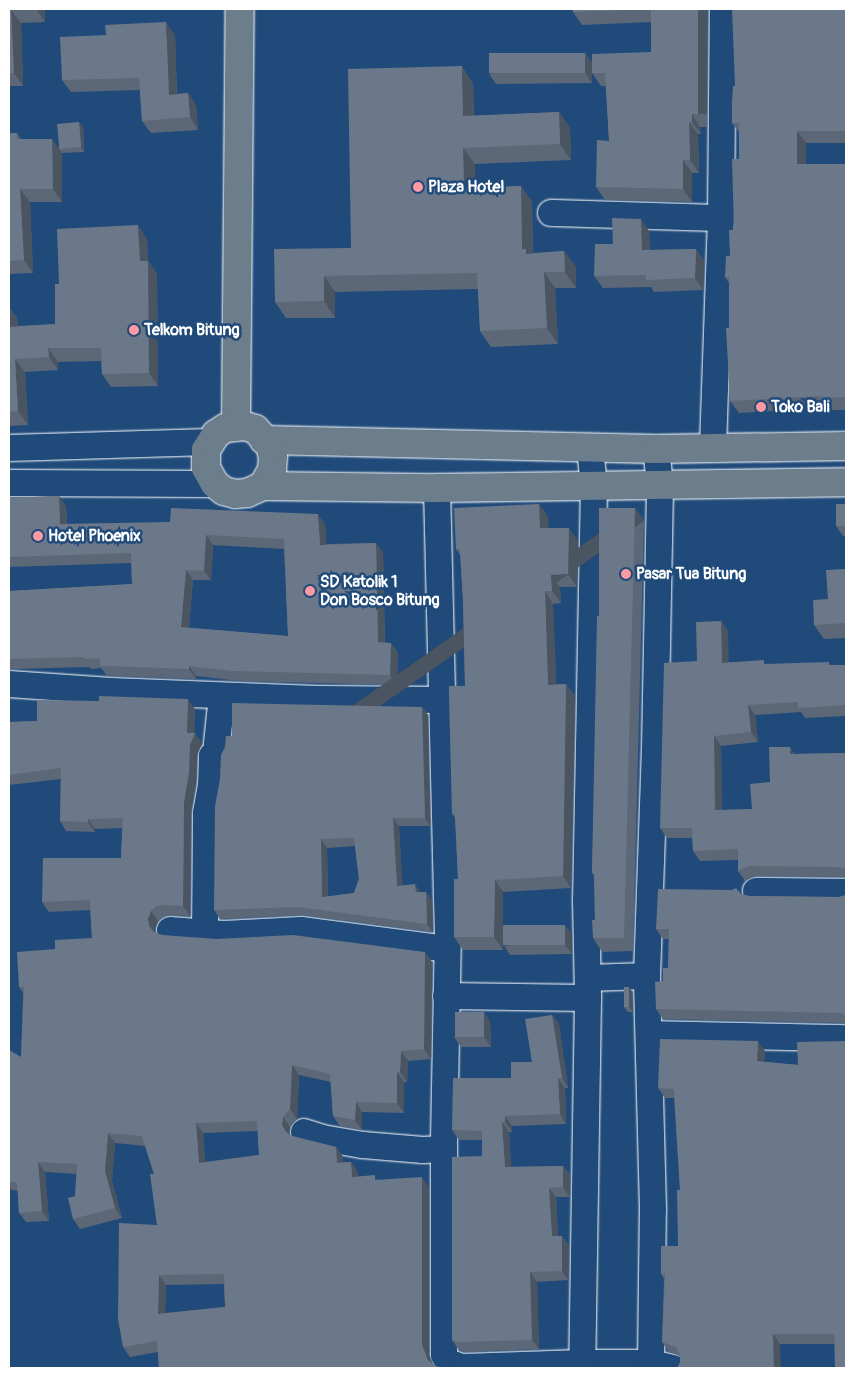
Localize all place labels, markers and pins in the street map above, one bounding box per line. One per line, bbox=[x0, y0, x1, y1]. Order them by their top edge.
place label: Plaza Hotel bbox=[428, 177, 504, 197]
marker: Plaza Hotel bbox=[412, 181, 424, 193]
place label: Telkom Bitung bbox=[144, 320, 240, 340]
marker: Telkom Bitung bbox=[128, 324, 140, 336]
place label: Toko Bali bbox=[771, 397, 830, 417]
marker: Toko Bali bbox=[755, 401, 767, 413]
place label: Hotel Phoenix bbox=[48, 526, 141, 546]
marker: Hotel Phoenix bbox=[32, 530, 44, 542]
place label: Pasar Tua Bitung bbox=[636, 564, 746, 584]
marker: Pasar Tua Bitung bbox=[620, 568, 632, 580]
place label: SD Katolik 1 Don Bosco Bitung bbox=[320, 572, 439, 610]
marker: SD Katolik 1 Don Bosco Bitung bbox=[304, 585, 316, 597]

